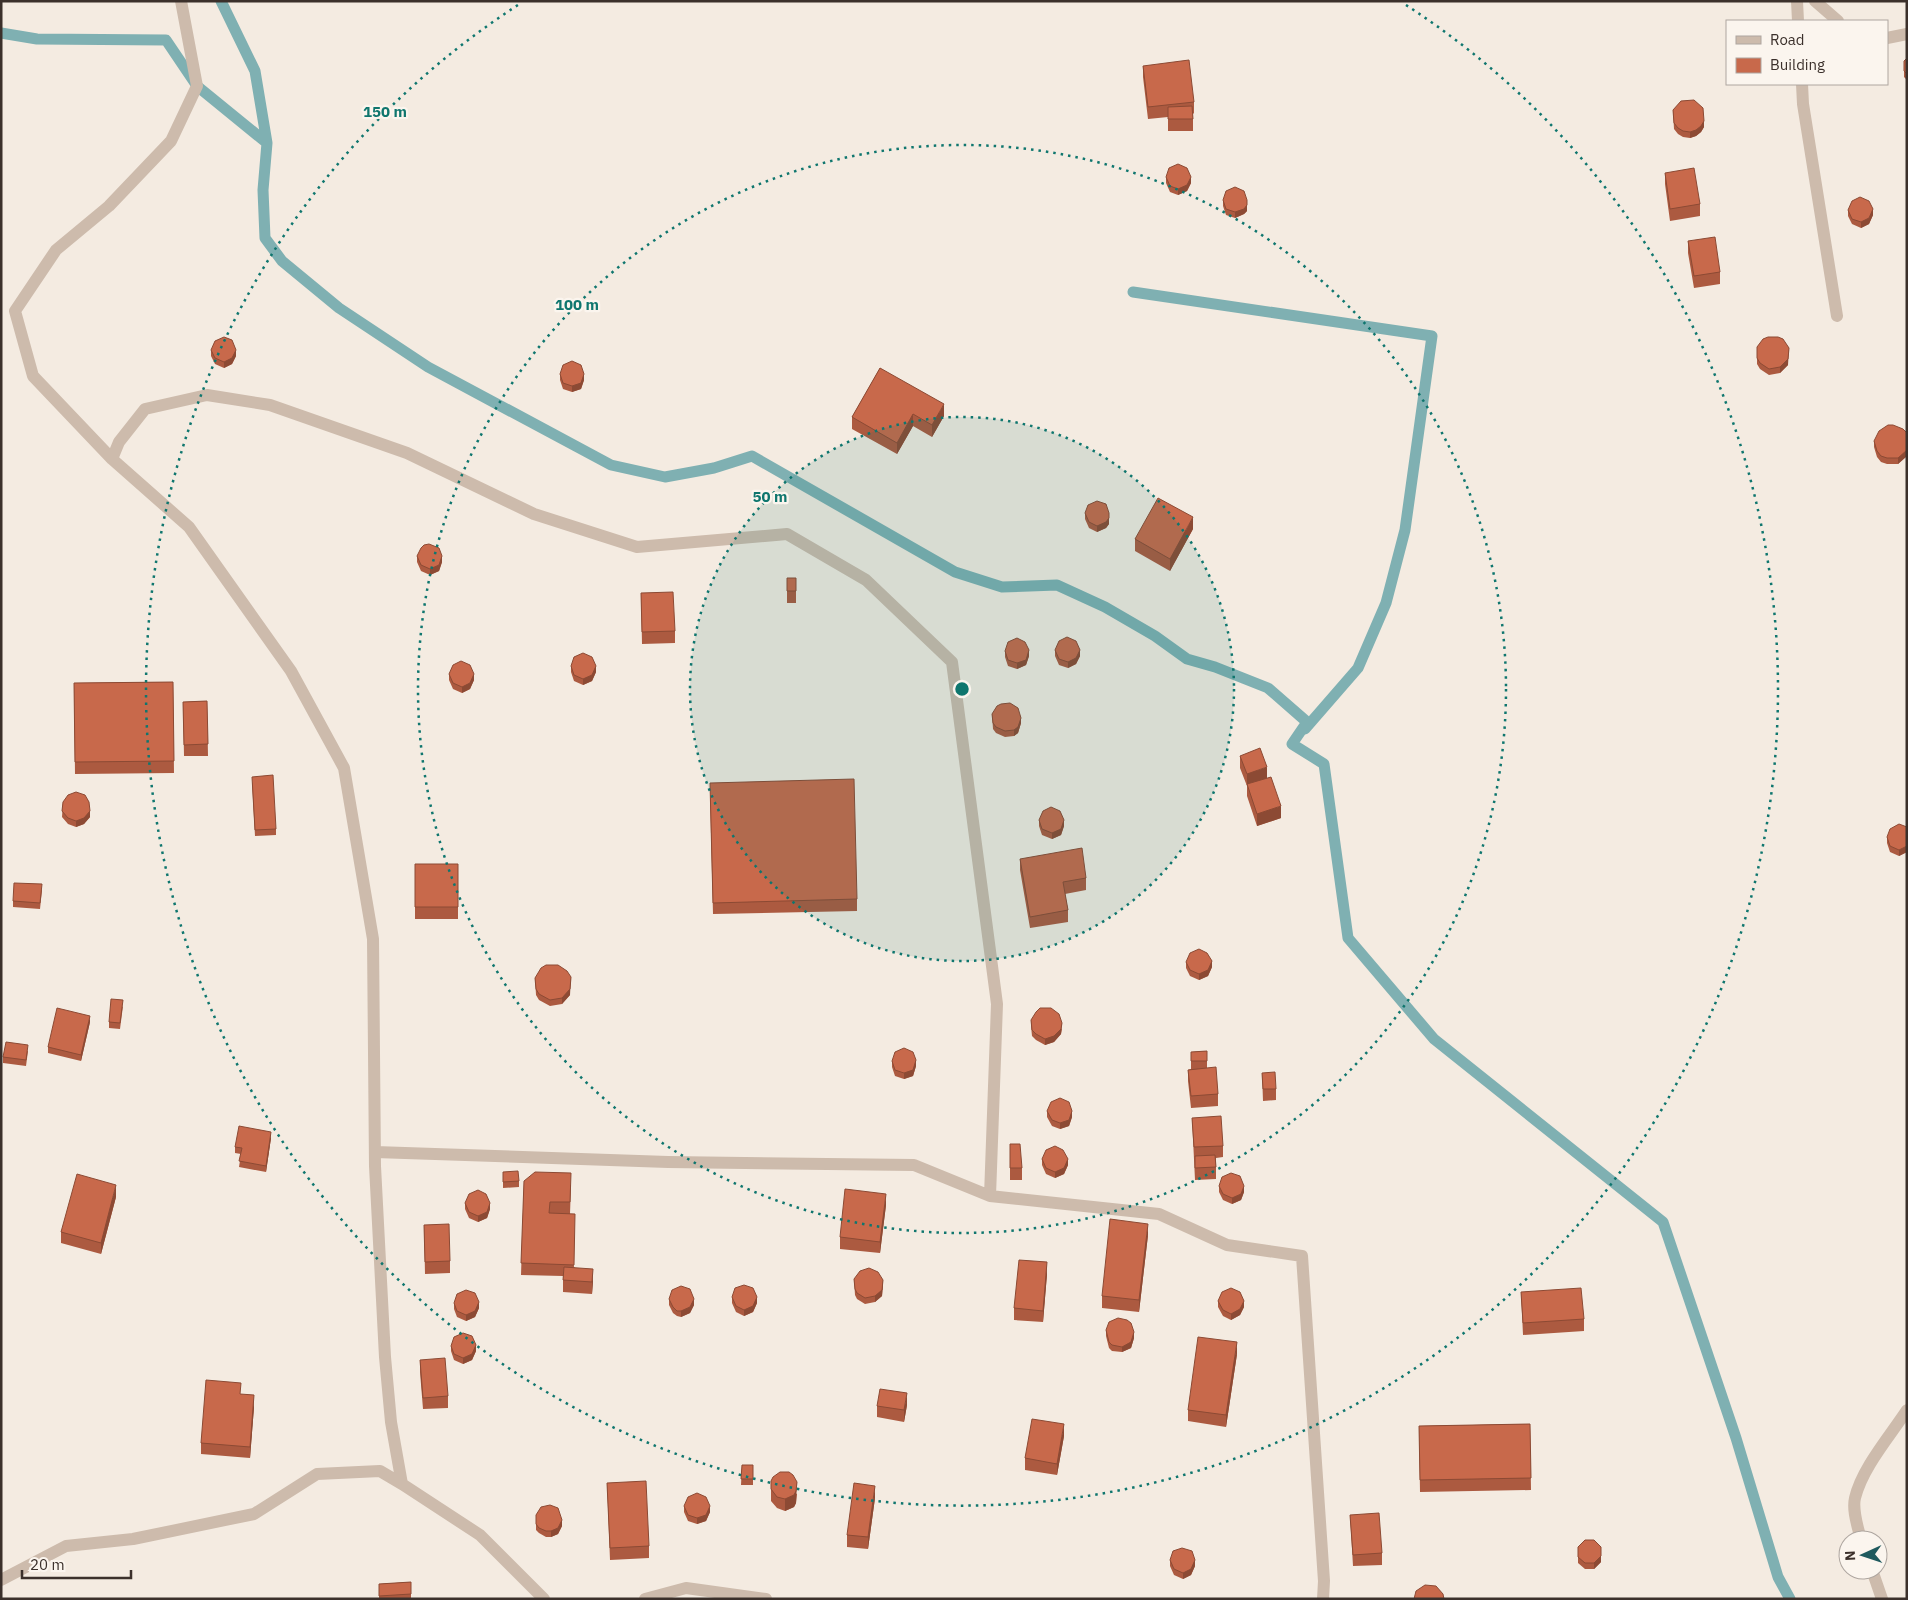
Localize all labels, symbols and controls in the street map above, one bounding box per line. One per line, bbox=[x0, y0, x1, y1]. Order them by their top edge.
legend bbox=[1726, 20, 1888, 85]
text: Road bbox=[1770, 30, 1805, 49]
text: Building bbox=[1770, 55, 1825, 74]
text: 150 m bbox=[363, 102, 407, 121]
text: 100 m bbox=[555, 295, 599, 314]
text: 50 m bbox=[753, 487, 787, 506]
centre of rings bbox=[953, 680, 971, 698]
north arrow bbox=[1838, 1530, 1888, 1580]
scale bar bbox=[22, 1548, 131, 1580]
text: N bbox=[1841, 1550, 1859, 1561]
text: 20 m bbox=[30, 1555, 65, 1574]

